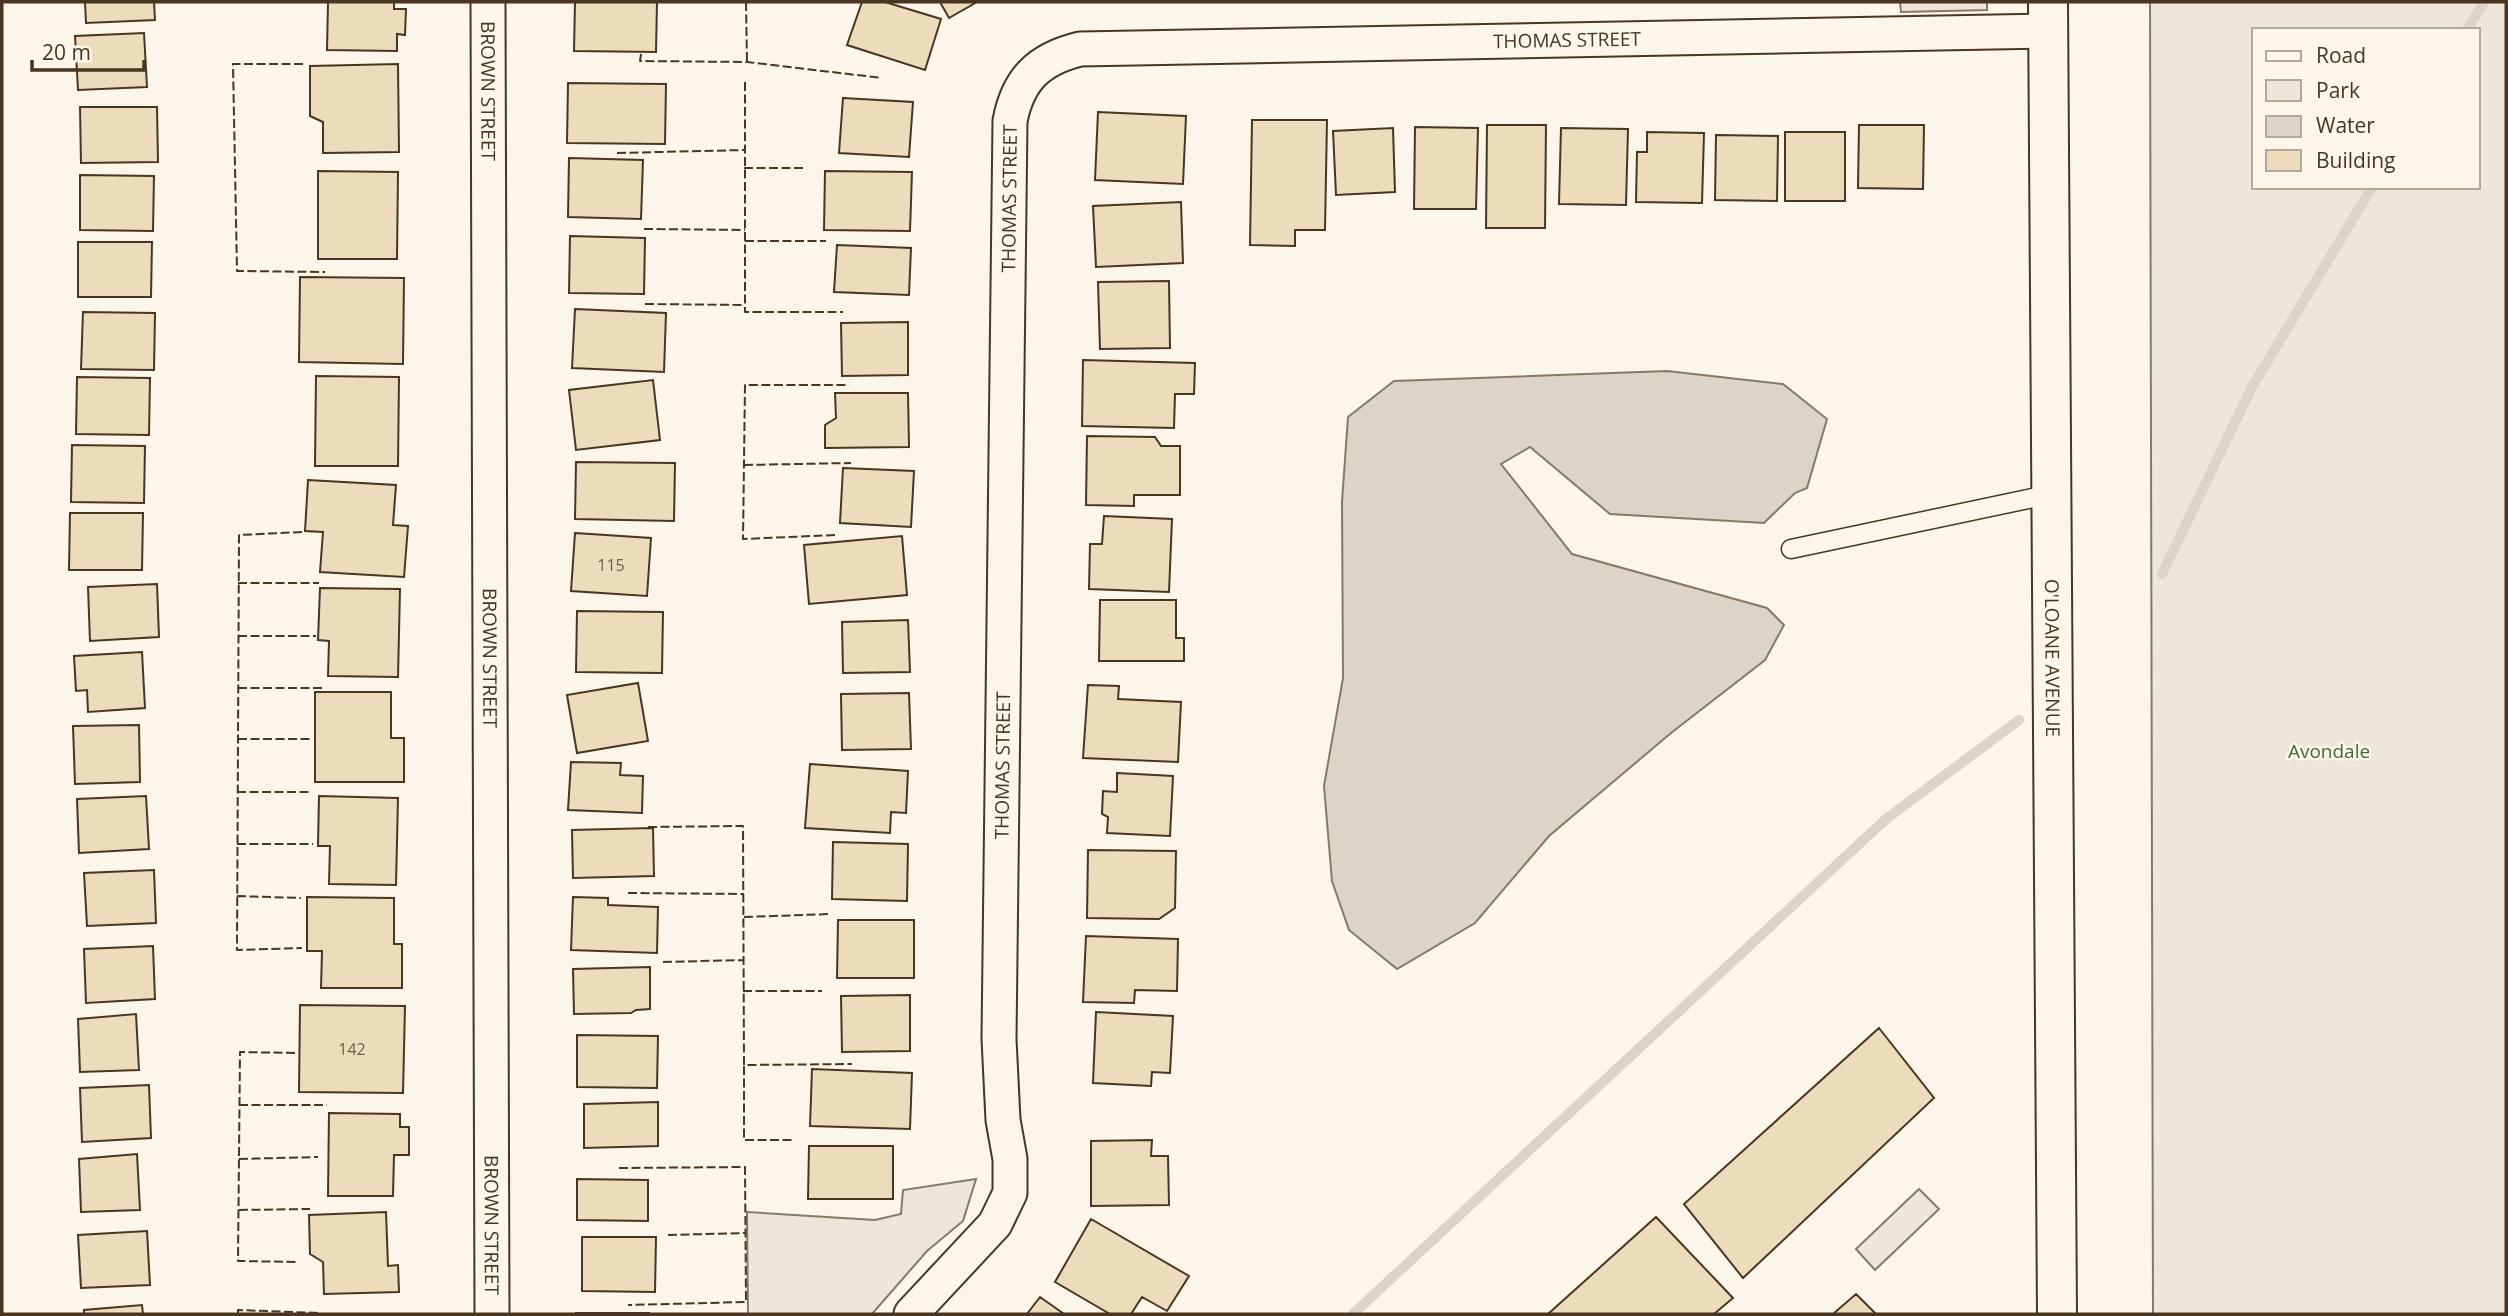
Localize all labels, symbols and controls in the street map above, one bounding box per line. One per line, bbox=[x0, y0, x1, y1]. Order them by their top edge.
street label: BROWN STREET bbox=[475, 21, 501, 161]
street label: THOMAS STREET bbox=[1493, 26, 1642, 54]
scale bar bbox=[32, 28, 144, 72]
legend bbox=[2252, 28, 2480, 189]
text: 20 m bbox=[42, 38, 91, 66]
text: Road bbox=[2316, 41, 2366, 69]
text: Park bbox=[2316, 76, 2360, 104]
text: Water bbox=[2316, 111, 2375, 139]
street label: THOMAS STREET bbox=[995, 124, 1023, 272]
text: Building bbox=[2316, 146, 2395, 174]
house number: 115 bbox=[597, 554, 625, 576]
street label: O'LOANE AVENUE bbox=[2039, 579, 2066, 737]
street label: BROWN STREET bbox=[477, 588, 503, 728]
street label: THOMAS STREET bbox=[988, 691, 1016, 839]
park label: Avondale bbox=[2288, 738, 2370, 764]
house number: 142 bbox=[338, 1038, 366, 1060]
street label: BROWN STREET bbox=[479, 1155, 505, 1295]

